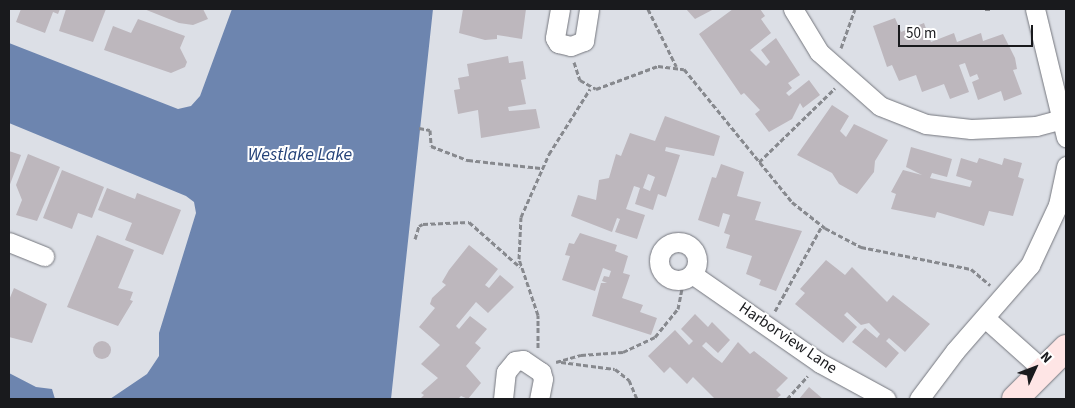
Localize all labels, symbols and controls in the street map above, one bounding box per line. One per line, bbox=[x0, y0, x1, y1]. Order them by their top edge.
scale bar bbox=[900, 15, 1035, 47]
text: 50 m bbox=[906, 23, 936, 44]
water label: Westlake Lake bbox=[248, 144, 352, 166]
street label: Harborview Lane bbox=[735, 298, 841, 378]
north arrow bbox=[1010, 343, 1060, 393]
text: N bbox=[1035, 348, 1056, 368]

